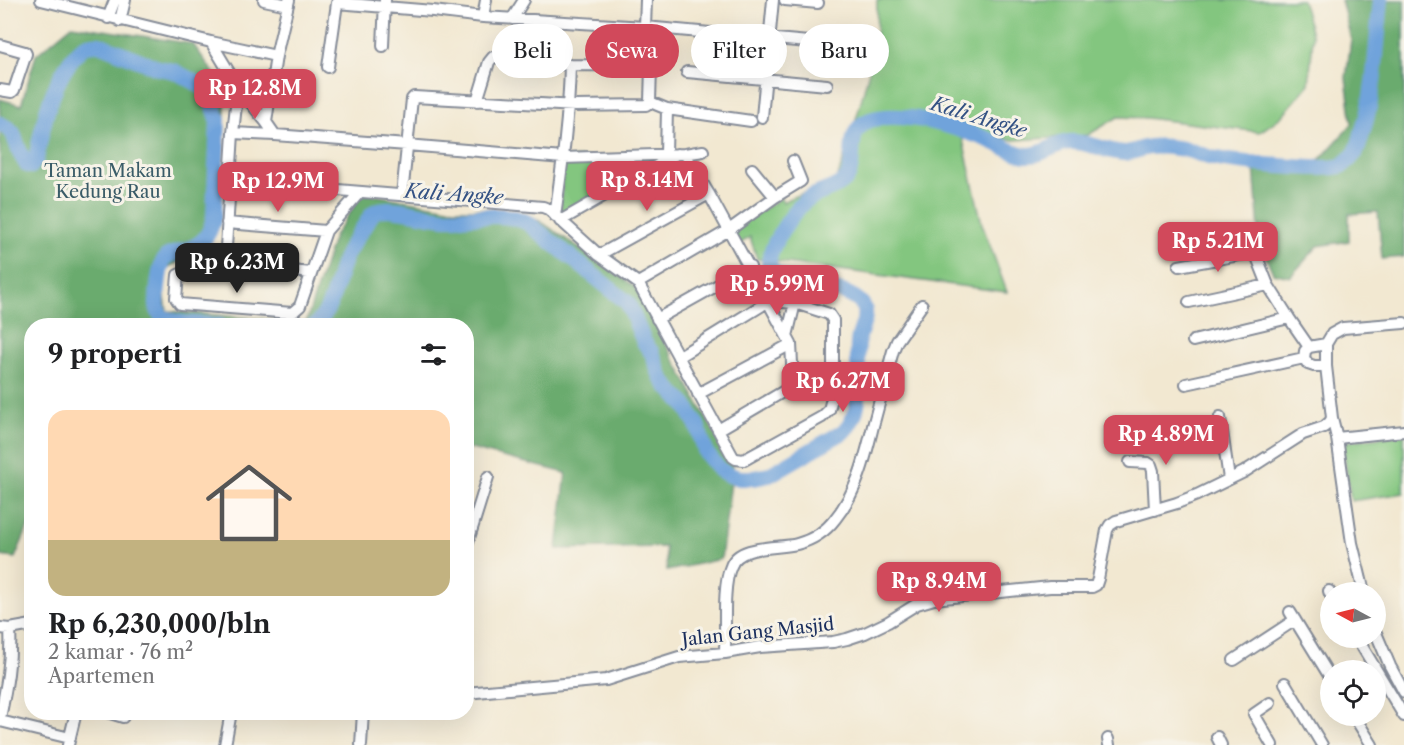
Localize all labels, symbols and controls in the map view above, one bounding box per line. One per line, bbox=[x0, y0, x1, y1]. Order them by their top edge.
chip: Beli bbox=[492, 24, 573, 78]
chip: Sewa bbox=[585, 24, 679, 78]
chip: Filter bbox=[691, 24, 787, 78]
chip: Baru bbox=[799, 24, 889, 78]
pin: Rp 12.8M bbox=[193, 69, 317, 120]
text: Rp 12.8M bbox=[208, 76, 302, 100]
water label: Kali Angke bbox=[926, 91, 1031, 143]
park label: Taman Makam Kedung Rau bbox=[44, 160, 172, 203]
pin: Rp 8.14M bbox=[585, 161, 709, 212]
pin: Rp 12.9M bbox=[216, 162, 340, 213]
text: Rp 8.14M bbox=[600, 168, 694, 192]
text: Rp 12.9M bbox=[232, 169, 324, 193]
water label: Kali Angke bbox=[402, 178, 505, 210]
pin: Rp 5.21M bbox=[1156, 222, 1280, 273]
text: Rp 5.21M bbox=[1172, 229, 1264, 253]
pin: Rp 6.23M bbox=[175, 243, 299, 294]
text: Rp 6.23M bbox=[189, 250, 285, 274]
pin: Rp 5.99M bbox=[715, 265, 839, 316]
text: Rp 5.99M bbox=[730, 272, 825, 296]
text: 9 properti bbox=[48, 338, 182, 370]
icon: filters bbox=[417, 338, 450, 371]
pin: Rp 6.27M bbox=[781, 362, 905, 413]
text: Rp 6.27M bbox=[796, 369, 890, 393]
pin: Rp 4.89M bbox=[1104, 415, 1228, 466]
text: Rp 4.89M bbox=[1118, 422, 1214, 446]
icon: home bbox=[195, 449, 303, 557]
pin: Rp 8.94M bbox=[877, 562, 1001, 613]
text: Rp 8.94M bbox=[891, 569, 987, 593]
north arrow bbox=[1320, 582, 1386, 648]
map controls bbox=[1320, 582, 1386, 726]
text: Rp 6,230,000/bln bbox=[48, 608, 271, 640]
street label: Jalan Gang Masjid bbox=[678, 613, 835, 651]
text: 2 kamar · 76 m² bbox=[48, 640, 193, 664]
button: locate bbox=[1320, 660, 1386, 726]
text: Apartemen bbox=[48, 664, 155, 688]

